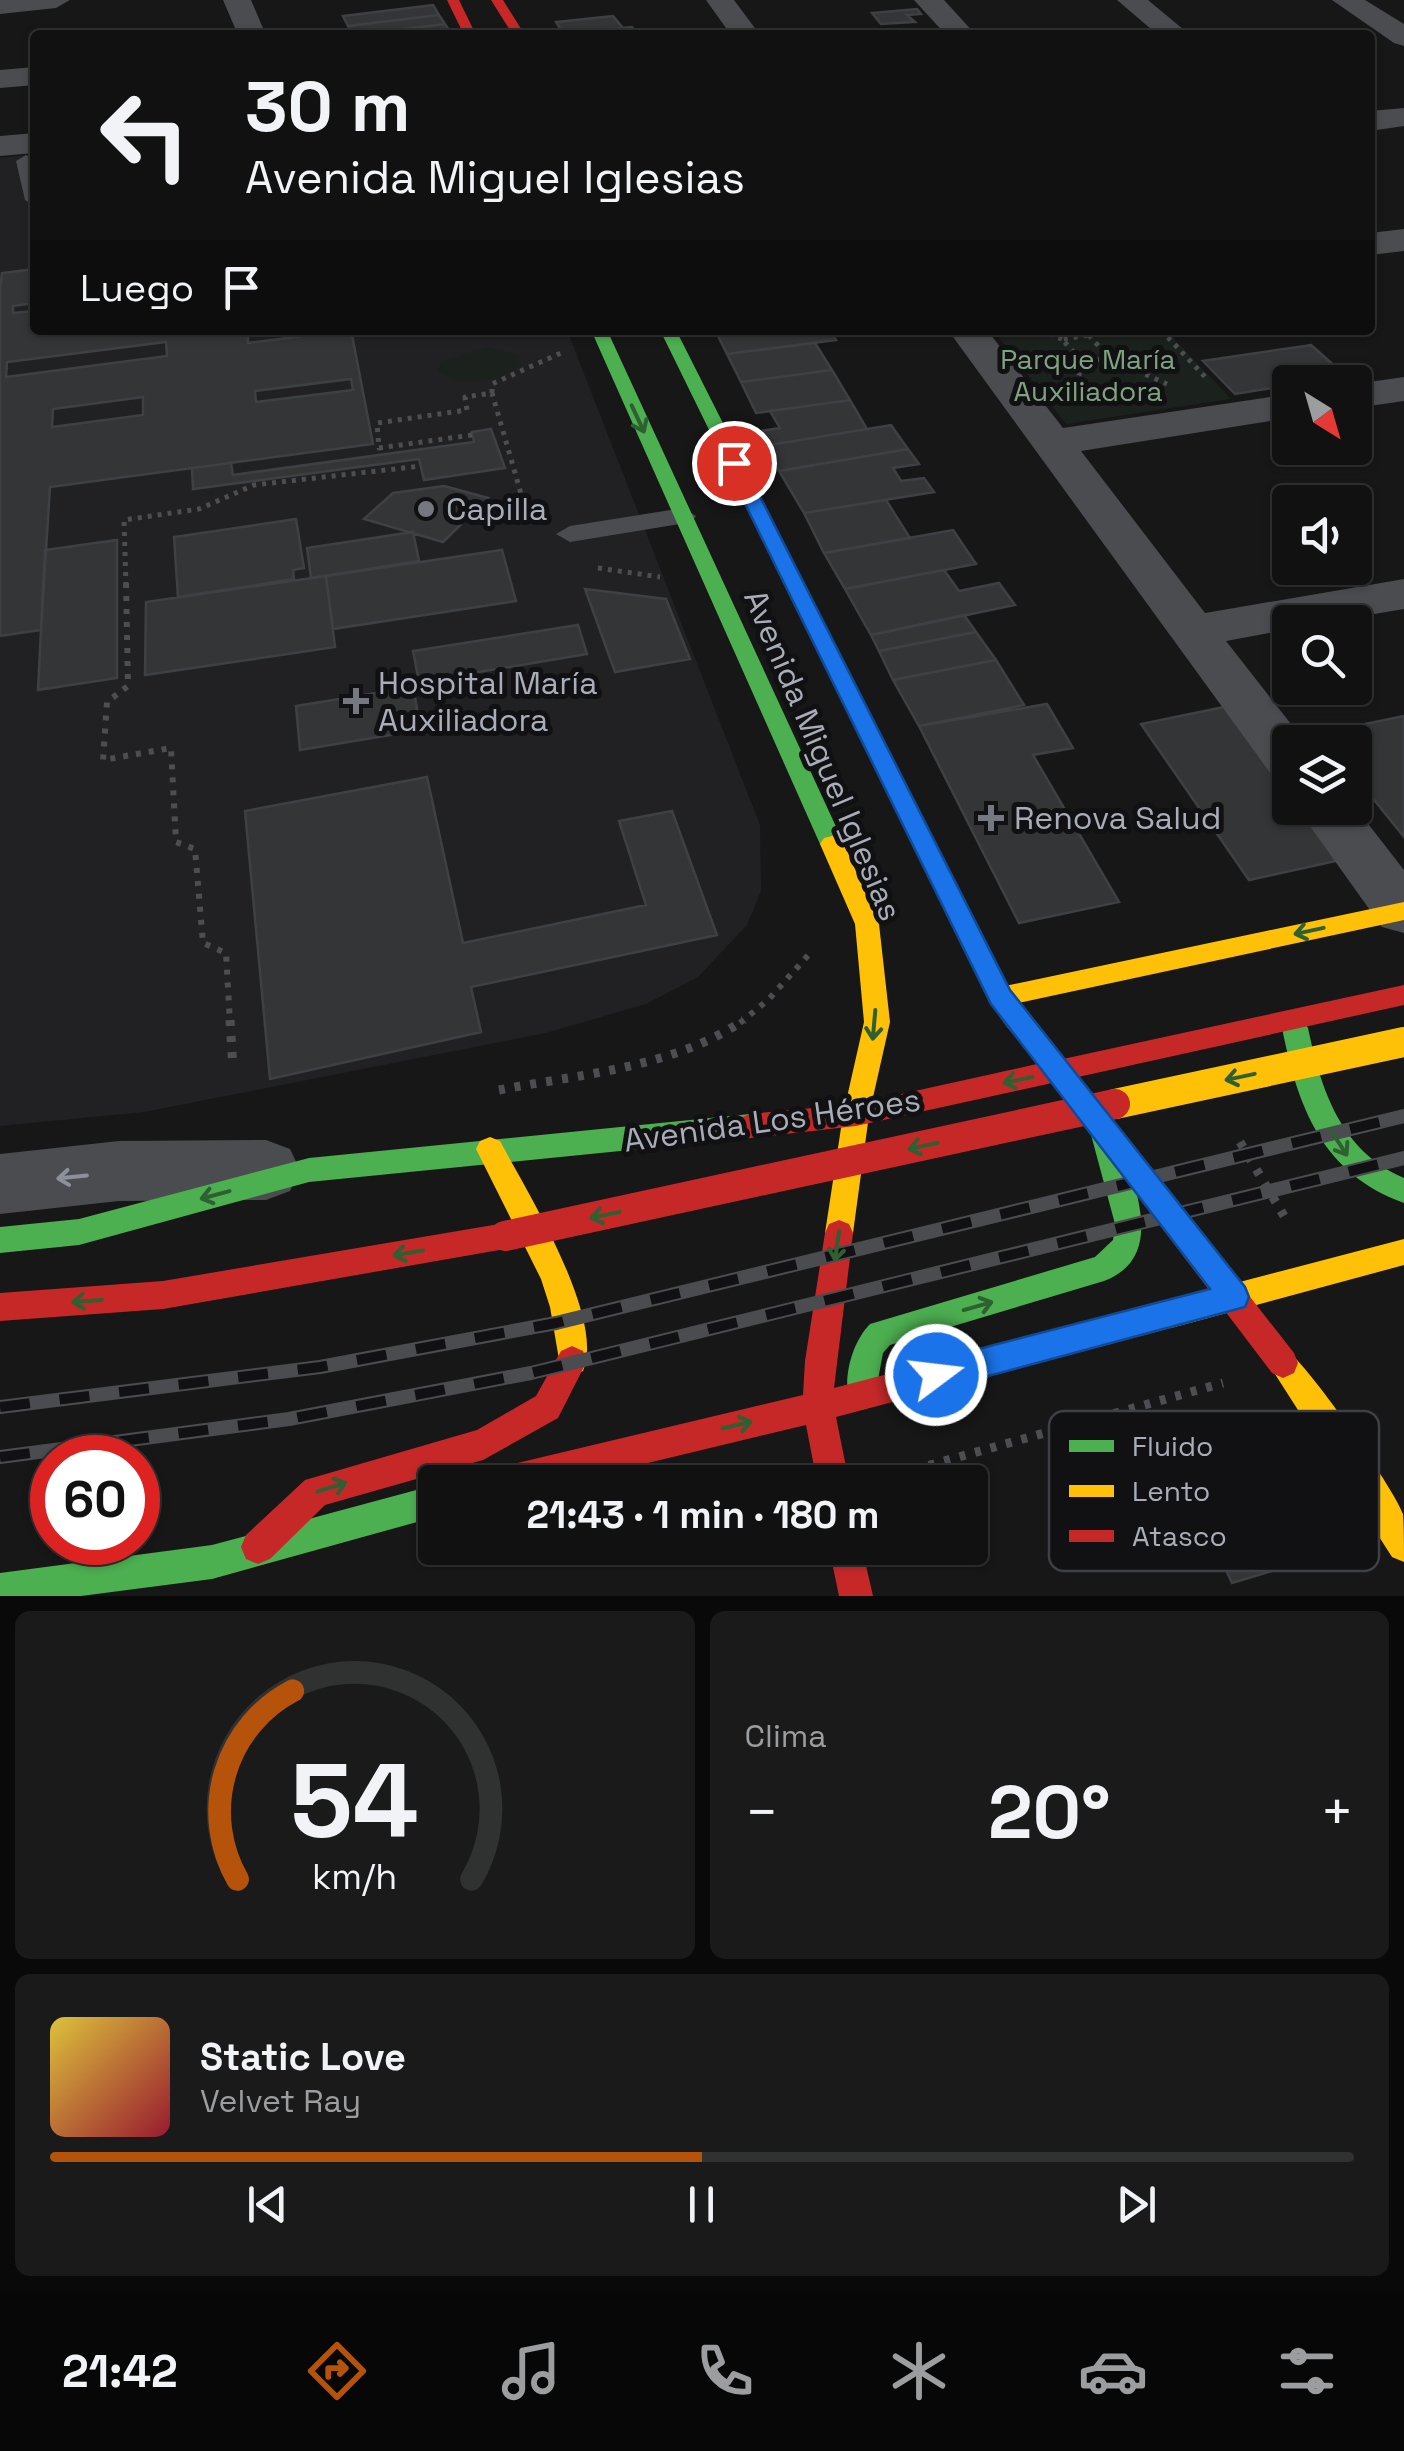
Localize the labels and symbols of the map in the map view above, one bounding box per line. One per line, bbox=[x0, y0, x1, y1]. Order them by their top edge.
park label: Parque María Auxiliadora bbox=[1000, 341, 1176, 409]
north arrow bbox=[1272, 365, 1372, 465]
one-way arrow bbox=[630, 403, 649, 433]
pin bbox=[692, 421, 777, 506]
place label: Capilla bbox=[446, 489, 547, 529]
marker: Capilla bbox=[415, 498, 437, 520]
street label: Avenida Miguel Iglesias bbox=[735, 584, 911, 926]
place label: Hospital María Auxiliadora bbox=[378, 663, 598, 740]
marker: Hospital María Auxiliadora bbox=[343, 688, 369, 714]
place label: Renova Salud bbox=[1014, 798, 1221, 838]
marker: Renova Salud bbox=[978, 805, 1004, 831]
one-way arrow bbox=[1294, 923, 1326, 941]
one-way arrow bbox=[864, 1009, 883, 1041]
one-way arrow bbox=[1225, 1069, 1257, 1087]
one-way arrow bbox=[1003, 1072, 1035, 1090]
street label: Avenida Los Héroes bbox=[621, 1079, 923, 1161]
one-way arrow bbox=[1328, 1129, 1349, 1157]
one-way arrow bbox=[908, 1138, 940, 1156]
one-way arrow bbox=[57, 1167, 89, 1186]
one-way arrow bbox=[200, 1187, 231, 1205]
one-way arrow bbox=[590, 1206, 622, 1225]
one-way arrow bbox=[827, 1230, 845, 1262]
one-way arrow bbox=[393, 1244, 425, 1263]
one-way arrow bbox=[72, 1291, 104, 1310]
one-way arrow bbox=[962, 1295, 994, 1314]
position arrow bbox=[884, 1323, 988, 1427]
legend bbox=[1049, 1411, 1379, 1571]
one-way arrow bbox=[720, 1415, 752, 1433]
text: Fluido bbox=[1132, 1428, 1213, 1464]
speed limit sign: 60 bbox=[30, 1435, 160, 1565]
text: Lento bbox=[1132, 1473, 1210, 1509]
one-way arrow bbox=[316, 1477, 348, 1495]
text: Atasco bbox=[1132, 1518, 1227, 1554]

